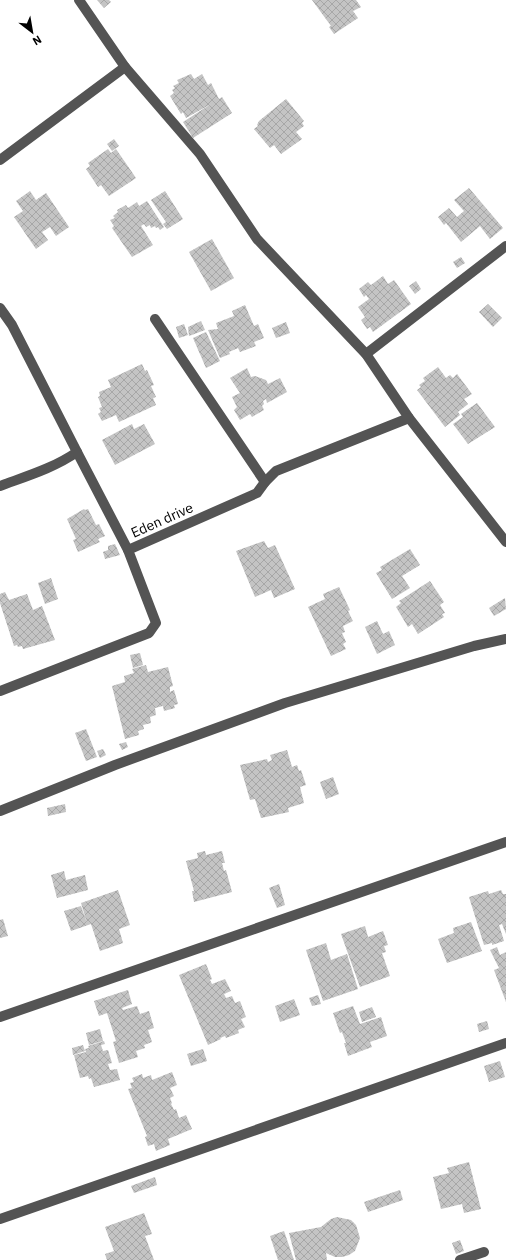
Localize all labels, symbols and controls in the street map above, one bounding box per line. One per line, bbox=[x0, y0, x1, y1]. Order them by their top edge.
north arrow bbox=[12, 12, 52, 52]
text: N bbox=[30, 33, 44, 49]
street label: Eden drive bbox=[128, 498, 196, 542]

